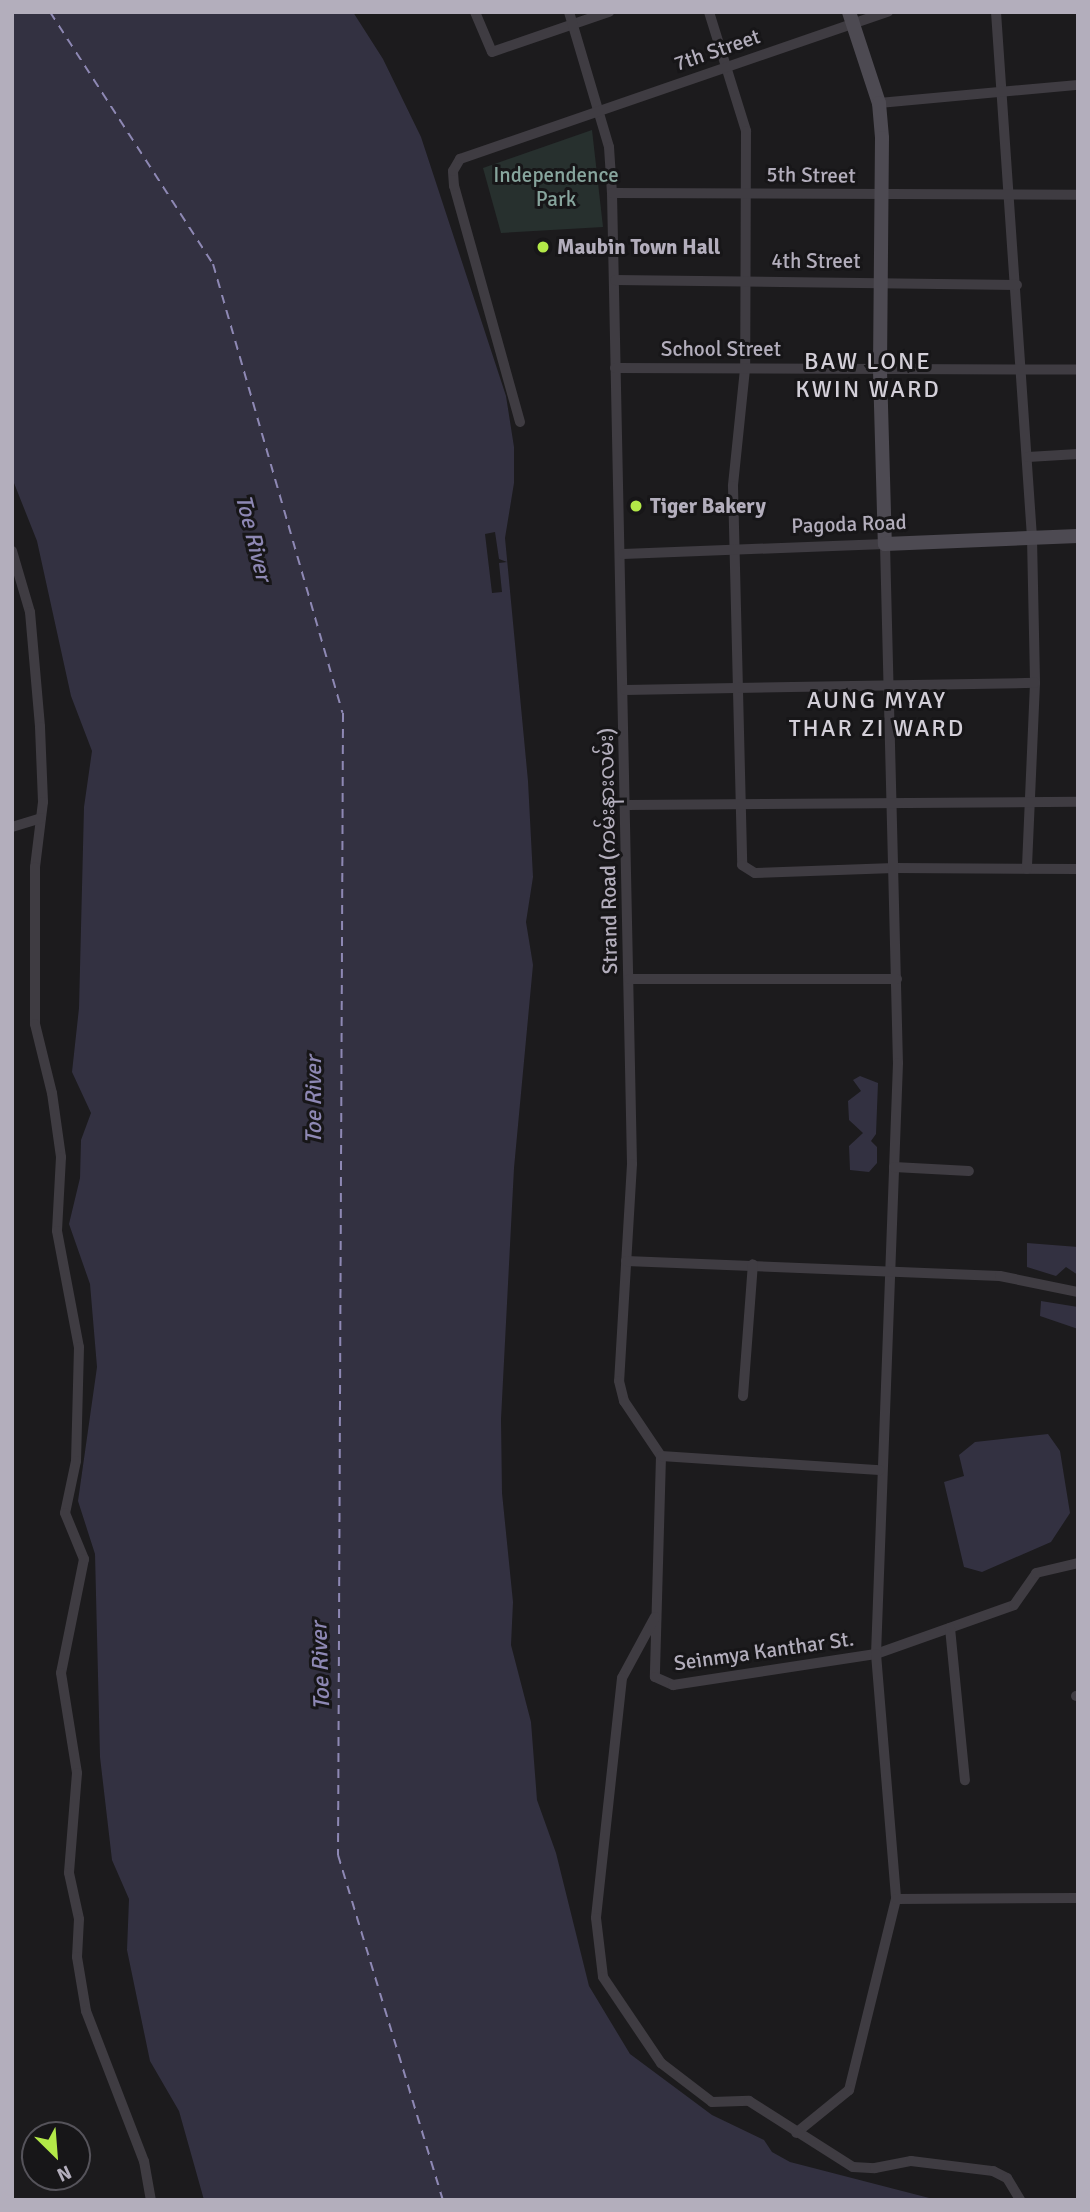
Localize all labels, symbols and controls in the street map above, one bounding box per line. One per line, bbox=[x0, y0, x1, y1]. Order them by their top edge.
street label: 7th Street bbox=[671, 24, 763, 76]
park label: Independence Park bbox=[493, 162, 619, 212]
street label: 5th Street bbox=[766, 162, 856, 188]
place label: Maubin Town Hall bbox=[557, 234, 720, 260]
marker: Maubin Town Hall bbox=[535, 239, 551, 255]
street label: 4th Street bbox=[771, 248, 861, 274]
street label: School Street bbox=[661, 336, 781, 362]
district label: BAW LONE KWIN WARD bbox=[796, 348, 940, 404]
water label: Toe River bbox=[229, 492, 277, 584]
place label: Tiger Bakery bbox=[650, 493, 766, 519]
marker: Tiger Bakery bbox=[628, 498, 644, 514]
street label: Pagoda Road bbox=[791, 509, 907, 539]
district label: AUNG MYAY THAR ZI WARD bbox=[790, 687, 964, 743]
street label: Strand Road (ကမ်းနားလမ်း) bbox=[593, 727, 623, 975]
water label: Toe River bbox=[300, 1056, 328, 1144]
water label: Toe River bbox=[306, 1622, 336, 1710]
street label: Seinmya Kanthar St. bbox=[672, 1626, 856, 1676]
north arrow bbox=[21, 2121, 91, 2191]
text: N bbox=[53, 2160, 75, 2187]

